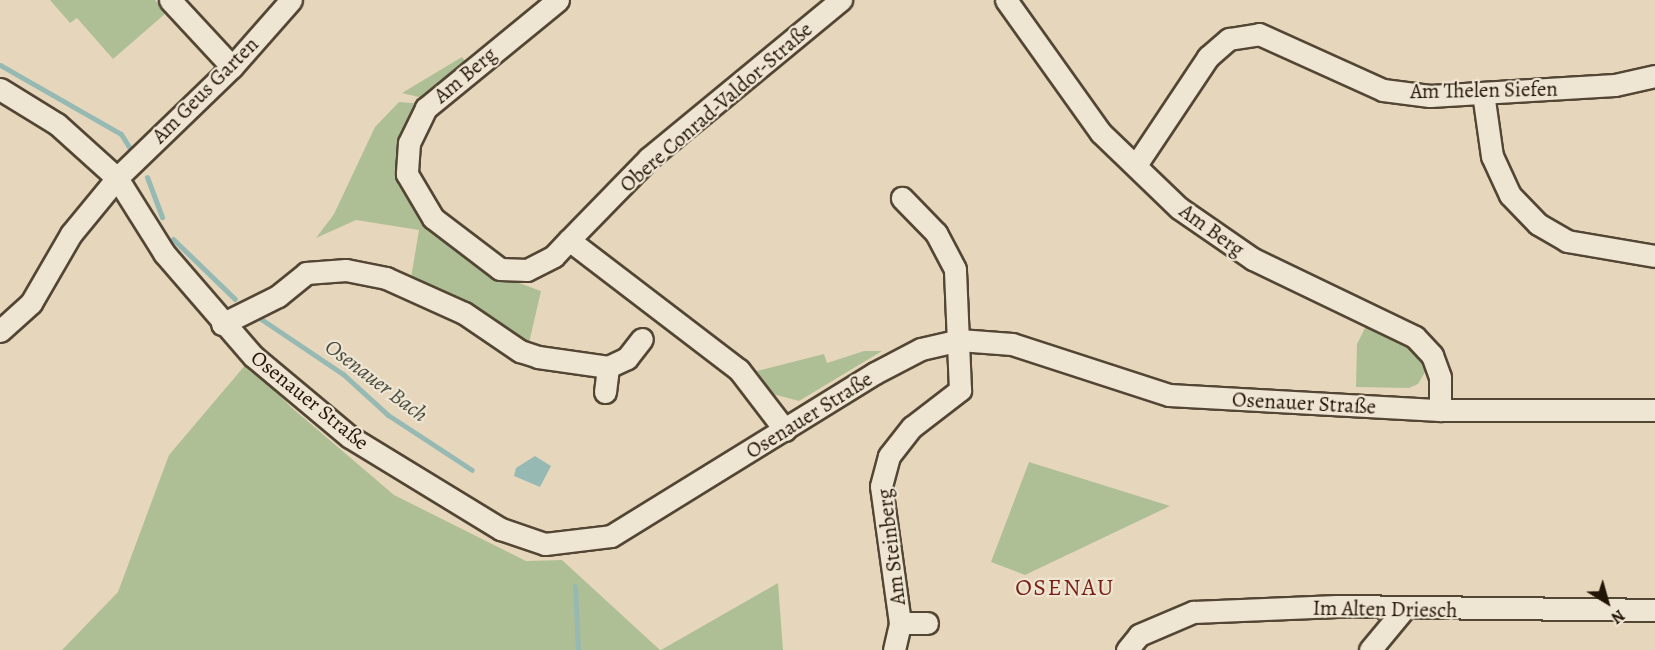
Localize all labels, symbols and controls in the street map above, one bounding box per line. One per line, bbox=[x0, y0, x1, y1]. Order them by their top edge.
street label: Obere Conrad-Valdor-Straße bbox=[615, 17, 817, 197]
street label: Am Geus Garten bbox=[147, 32, 263, 148]
street label: Am Berg bbox=[429, 42, 501, 108]
street label: Am Thelen Siefen bbox=[1410, 76, 1558, 104]
street label: Am Berg bbox=[1175, 198, 1249, 262]
water label: Osenauer Bach bbox=[319, 334, 433, 428]
street label: Osenauer Straße bbox=[246, 345, 374, 455]
street label: Osenauer Straße bbox=[741, 366, 877, 464]
street label: Osenauer Straße bbox=[1231, 387, 1377, 419]
street label: Am Steinberg bbox=[871, 487, 911, 607]
north arrow bbox=[1577, 572, 1637, 632]
district label: OSENAU bbox=[1015, 574, 1115, 602]
street label: Im Alten Driesch bbox=[1312, 595, 1458, 623]
text: N bbox=[1607, 604, 1629, 629]

